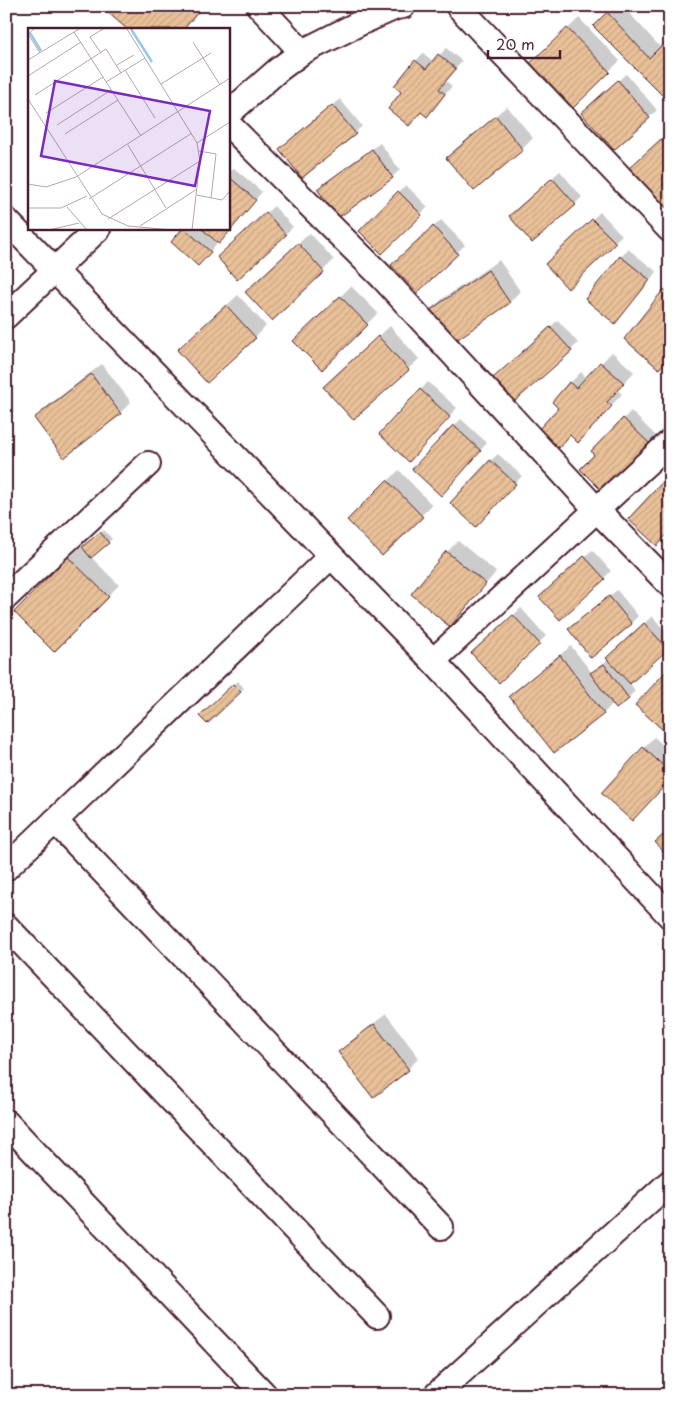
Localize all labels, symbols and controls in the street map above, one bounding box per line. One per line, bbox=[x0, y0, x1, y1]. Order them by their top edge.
inset map bbox=[28, 28, 230, 230]
scale bar bbox=[488, 28, 561, 60]
text: 20 m bbox=[496, 32, 535, 55]

